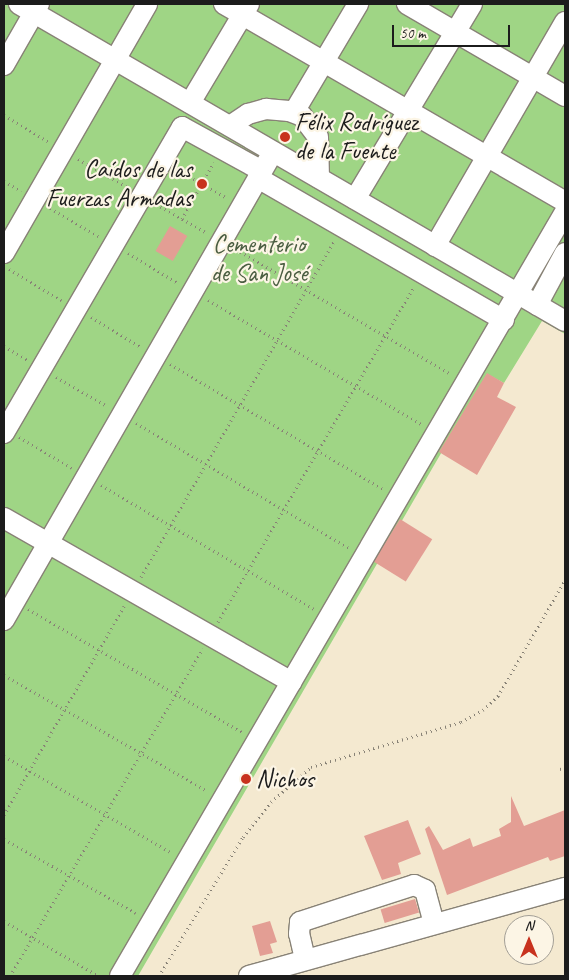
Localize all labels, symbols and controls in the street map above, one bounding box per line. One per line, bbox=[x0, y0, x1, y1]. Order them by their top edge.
scale bar bbox=[394, 15, 512, 47]
text: 50 m bbox=[400, 24, 426, 43]
place label: Félix Rodríguez de la Fuente bbox=[295, 108, 418, 167]
marker: Félix Rodríguez de la Fuente bbox=[279, 131, 291, 143]
place label: Caídos de las Fuerzas Armadas bbox=[46, 155, 192, 214]
marker: Caídos de las Fuerzas Armadas bbox=[196, 178, 208, 190]
park label: Cementerio de San José bbox=[211, 230, 307, 289]
place label: Nichos bbox=[256, 764, 314, 794]
marker: Nichos bbox=[240, 773, 252, 785]
north arrow bbox=[504, 915, 554, 965]
text: N bbox=[525, 917, 533, 934]

